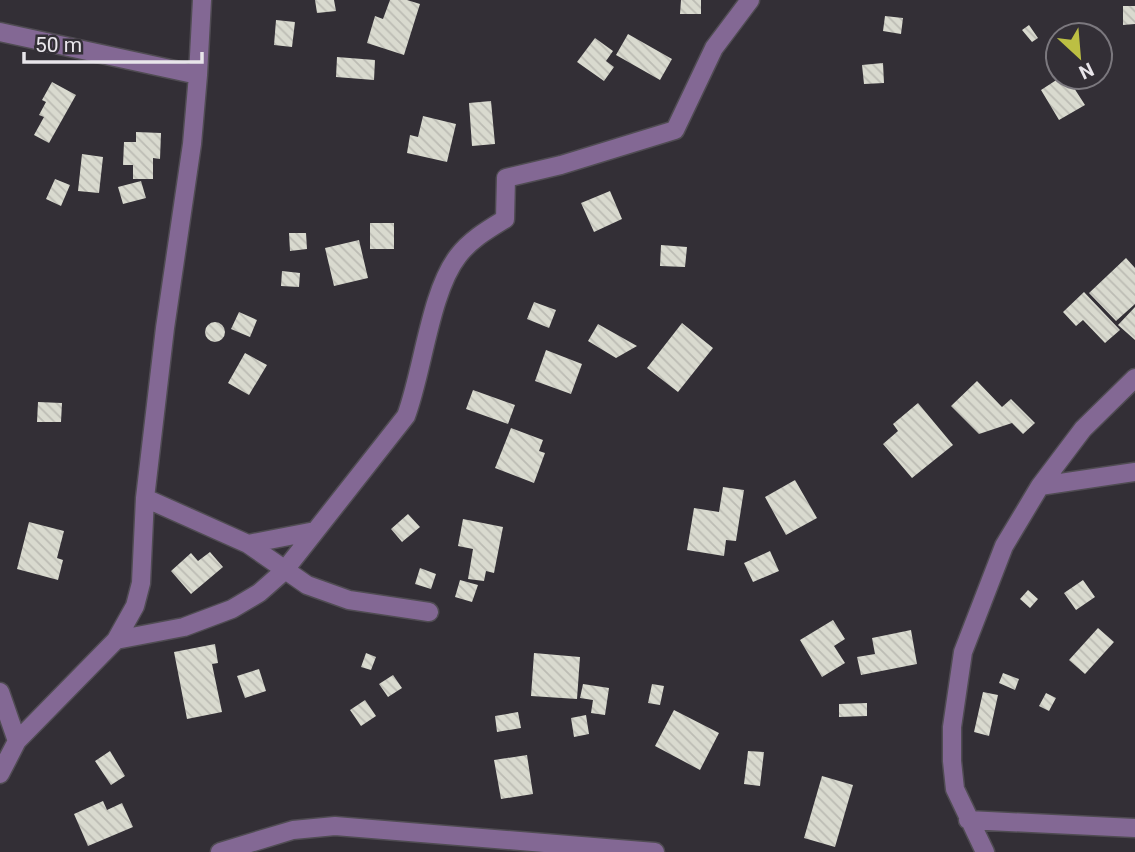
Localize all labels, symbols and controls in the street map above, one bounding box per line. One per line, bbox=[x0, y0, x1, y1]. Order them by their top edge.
scale bar bbox=[24, 21, 203, 65]
north arrow bbox=[1044, 21, 1114, 91]
text: 50 m bbox=[35, 33, 82, 57]
text: N bbox=[1075, 58, 1097, 84]

